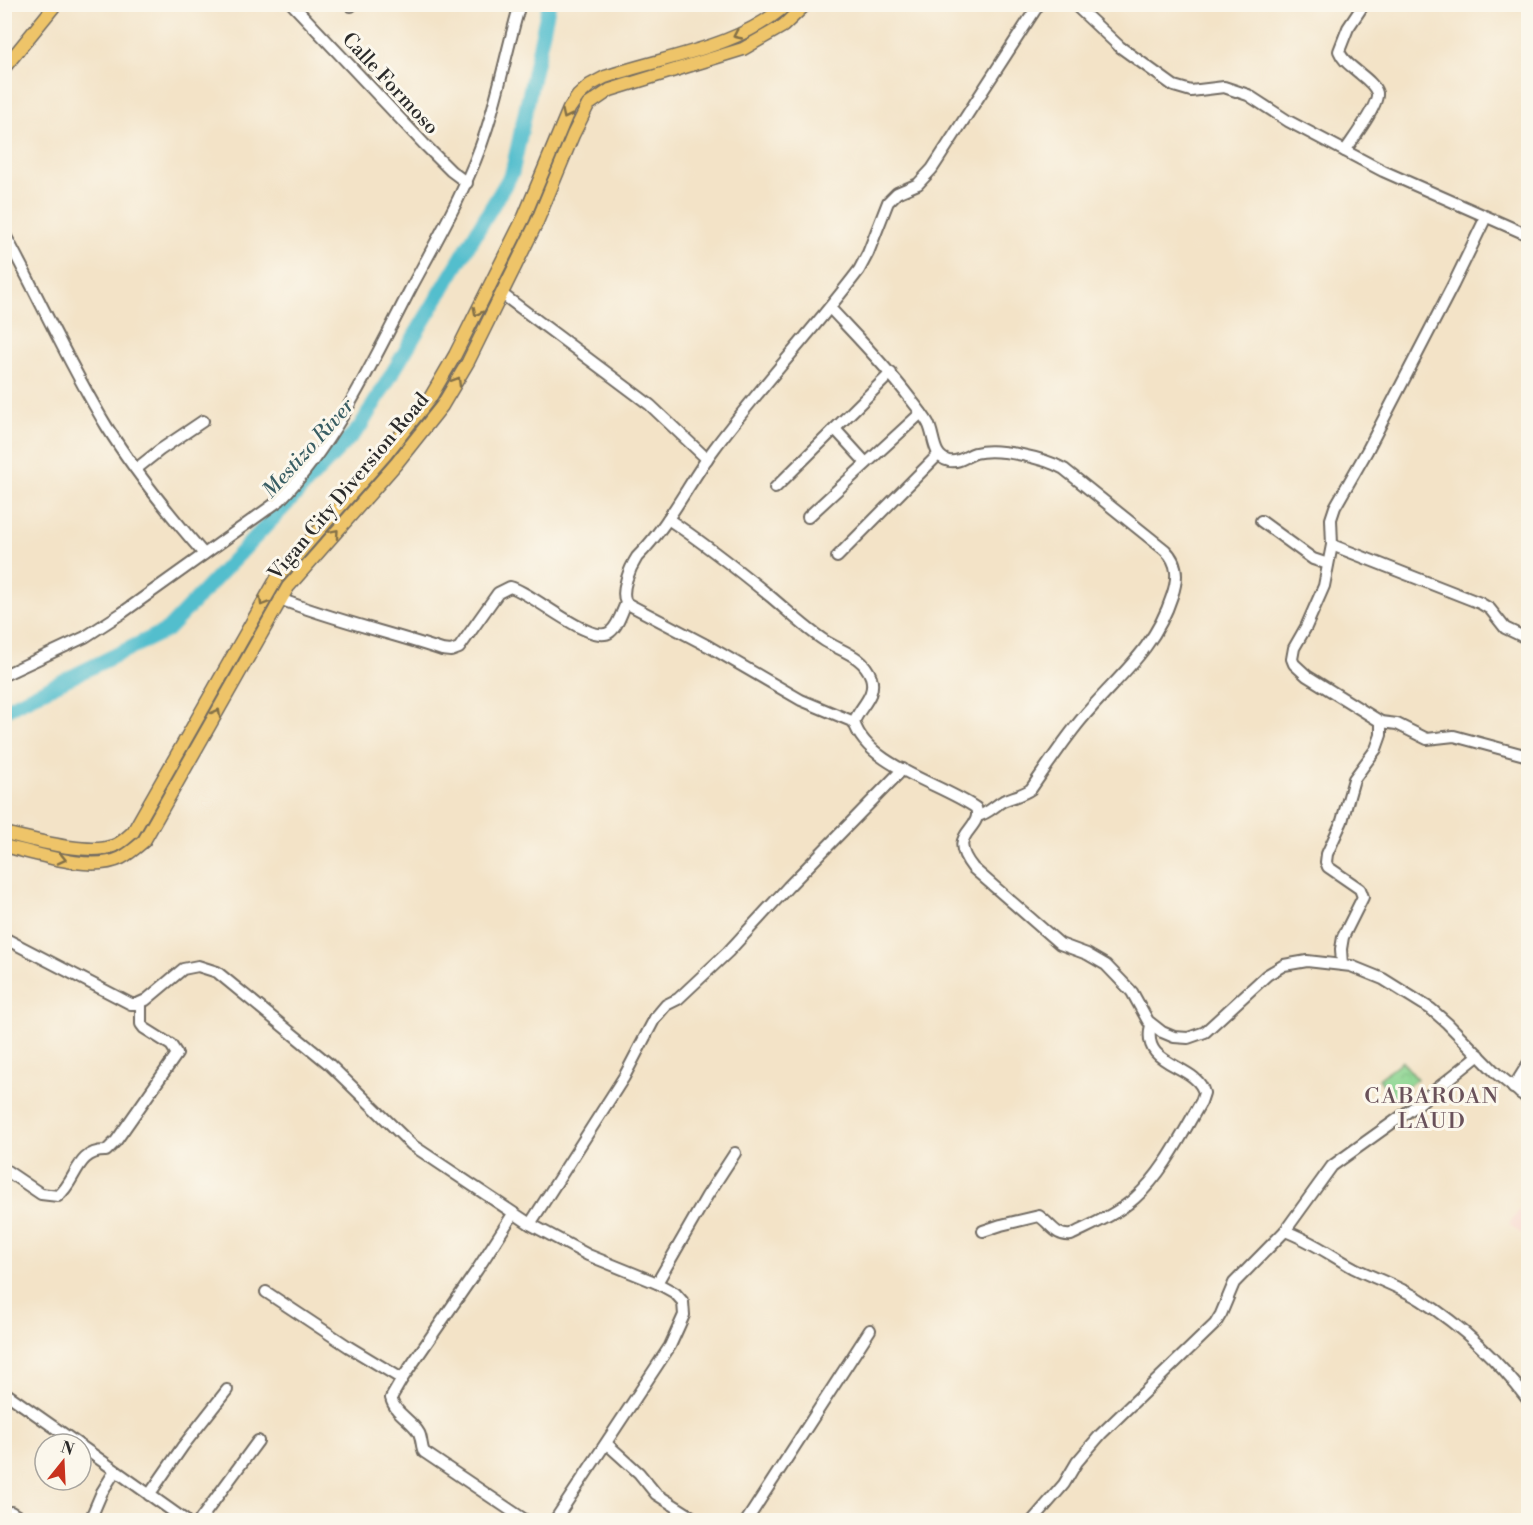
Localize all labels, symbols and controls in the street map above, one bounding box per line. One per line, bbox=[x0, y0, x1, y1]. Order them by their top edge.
street label: Calle Formoso bbox=[336, 28, 444, 140]
one-way arrow bbox=[733, 28, 744, 40]
one-way arrow bbox=[562, 109, 574, 120]
one-way arrow bbox=[473, 306, 485, 317]
one-way arrow bbox=[449, 377, 461, 387]
street label: Vigan City Diversion Road bbox=[263, 388, 435, 586]
water label: Mestizo River bbox=[257, 393, 361, 504]
one-way arrow bbox=[328, 529, 339, 540]
one-way arrow bbox=[258, 596, 270, 606]
one-way arrow bbox=[210, 708, 221, 719]
one-way arrow bbox=[56, 851, 66, 864]
district label: CABAROAN LAUD bbox=[1364, 1083, 1500, 1135]
north arrow bbox=[33, 1432, 93, 1492]
text: N bbox=[58, 1437, 77, 1460]

